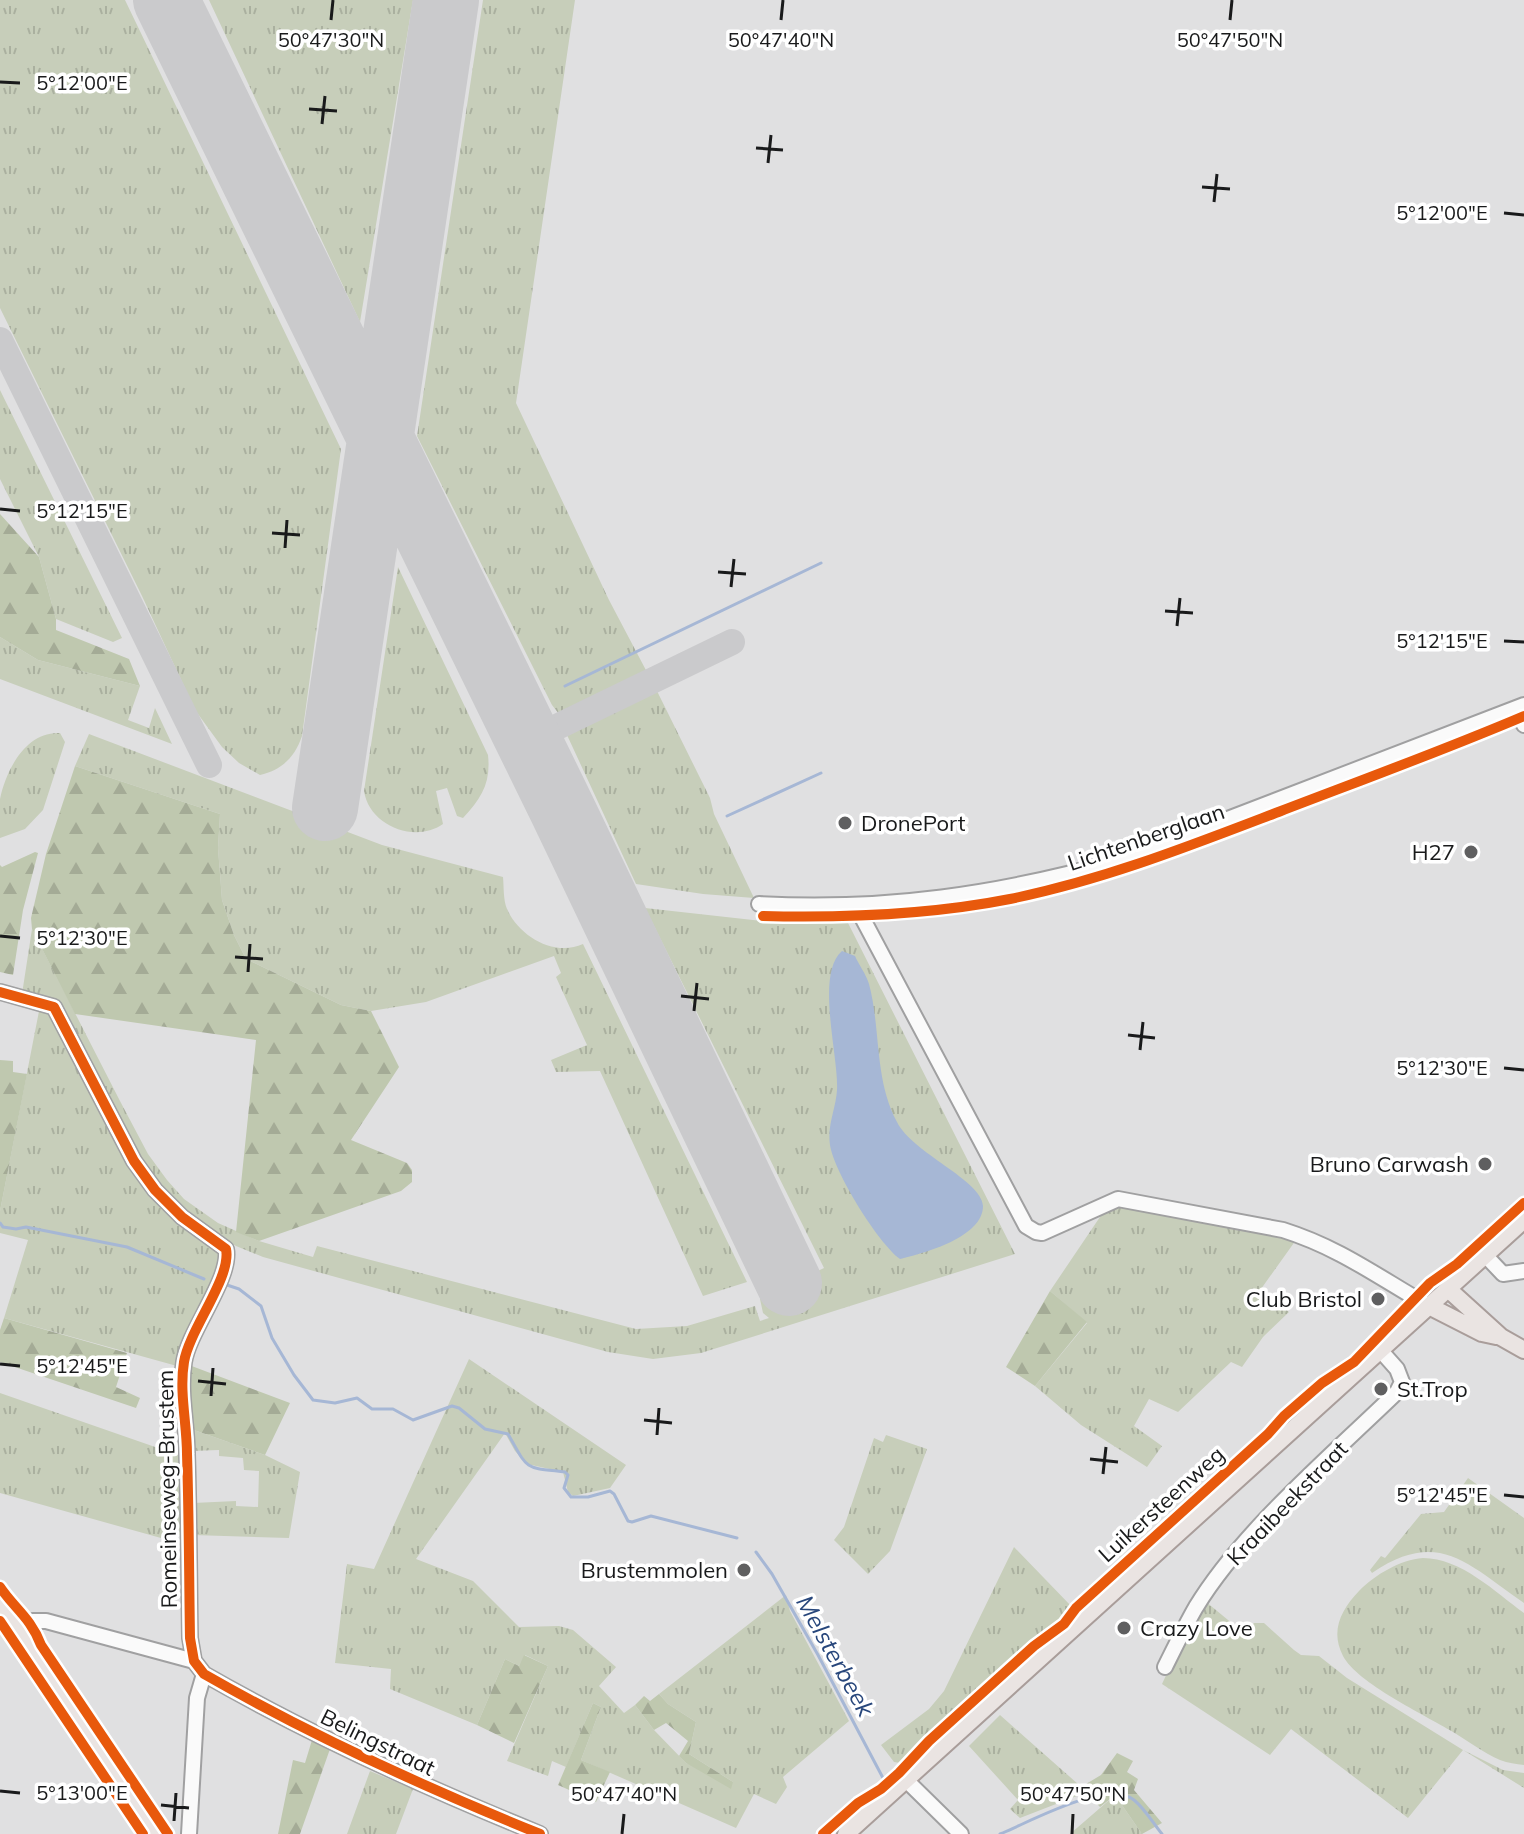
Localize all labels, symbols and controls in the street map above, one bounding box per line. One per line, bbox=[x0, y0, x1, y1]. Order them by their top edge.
text: 50°47'30"N bbox=[278, 27, 384, 52]
text: 50°47'40"N bbox=[728, 27, 834, 52]
text: 50°47'50"N bbox=[1177, 27, 1283, 52]
text: 5°12'00"E bbox=[36, 70, 128, 95]
text: 5°12'00"E bbox=[1396, 200, 1488, 225]
text: 5°12'15"E bbox=[36, 498, 128, 523]
text: 5°12'15"E bbox=[1396, 628, 1488, 653]
street label: Lichtenberglaan bbox=[1064, 797, 1228, 877]
place label: DronePort bbox=[861, 809, 966, 837]
marker: DronePort bbox=[836, 814, 854, 832]
place label: H27 bbox=[1412, 838, 1455, 866]
marker: H27 bbox=[1462, 843, 1480, 861]
text: 5°12'30"E bbox=[36, 925, 128, 950]
text: 5°12'30"E bbox=[1396, 1055, 1488, 1080]
place label: Bruno Carwash bbox=[1310, 1150, 1469, 1178]
marker: Bruno Carwash bbox=[1476, 1155, 1494, 1173]
place label: Club Bristol bbox=[1246, 1285, 1362, 1313]
marker: Club Bristol bbox=[1369, 1290, 1387, 1308]
text: 5°12'45"E bbox=[36, 1353, 128, 1378]
street label: Romeinseweg-Brustem bbox=[151, 1369, 183, 1609]
place label: St.Trop bbox=[1397, 1375, 1468, 1403]
marker: St.Trop bbox=[1372, 1380, 1390, 1398]
street label: Kraaibeekstraat bbox=[1221, 1435, 1354, 1571]
street label: Luikersteenweg bbox=[1092, 1440, 1230, 1568]
text: 5°12'45"E bbox=[1396, 1482, 1488, 1507]
place label: Brustemmolen bbox=[581, 1556, 728, 1584]
marker: Brustemmolen bbox=[735, 1561, 753, 1579]
water label: Melsterbeek bbox=[790, 1590, 882, 1722]
place label: Crazy Love bbox=[1140, 1614, 1253, 1642]
marker: Crazy Love bbox=[1115, 1619, 1133, 1637]
street label: Belingstraat bbox=[316, 1702, 440, 1782]
text: 5°13'00"E bbox=[36, 1780, 128, 1805]
text: 50°47'40"N bbox=[571, 1781, 677, 1806]
text: 50°47'50"N bbox=[1020, 1781, 1126, 1806]

